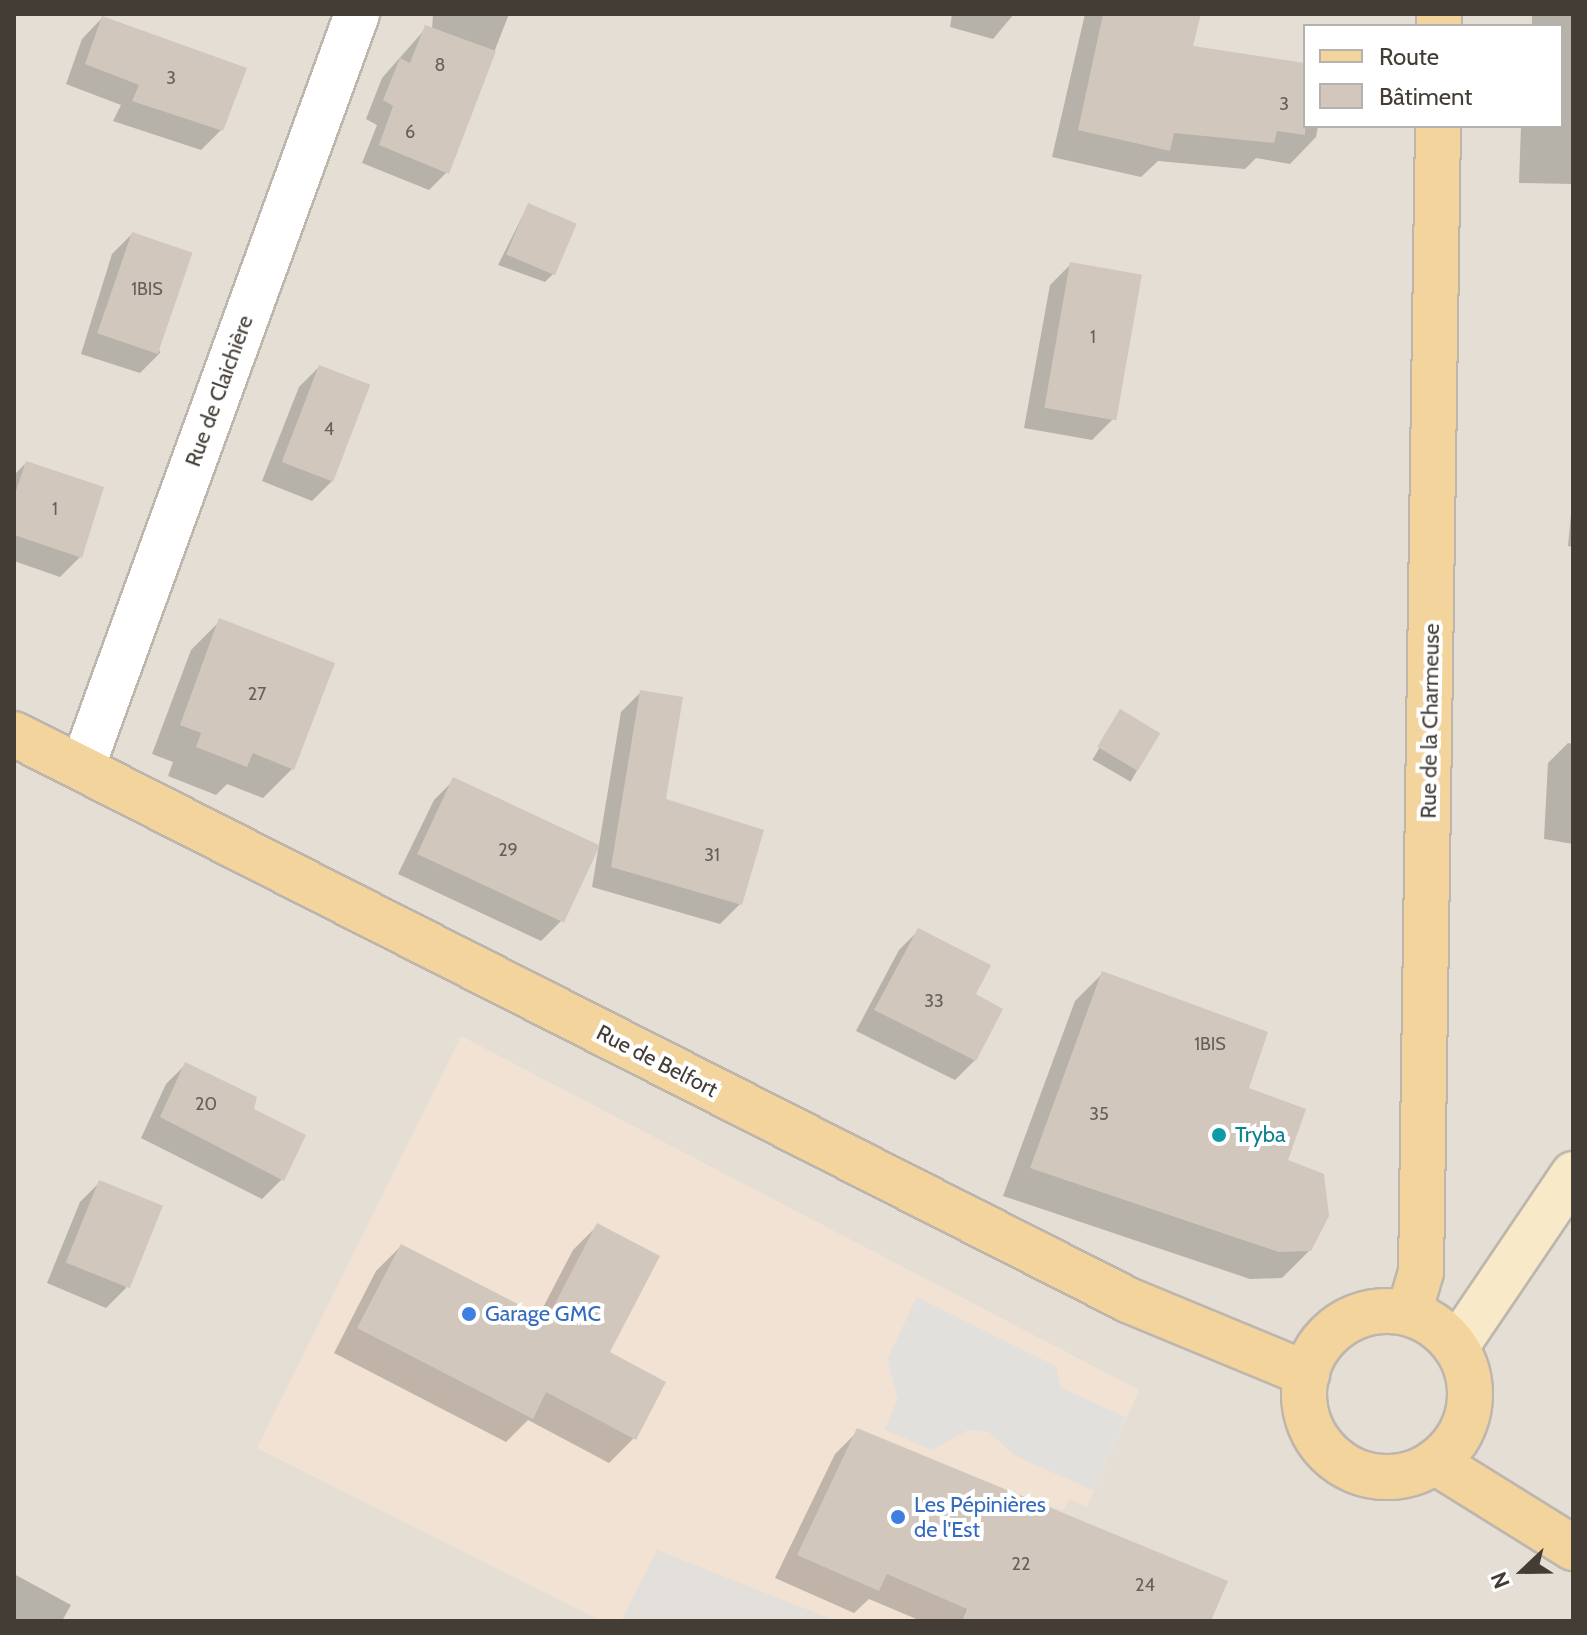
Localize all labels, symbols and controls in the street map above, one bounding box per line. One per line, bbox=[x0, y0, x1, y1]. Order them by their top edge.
legend bbox=[1303, 24, 1563, 128]
text: Route bbox=[1379, 42, 1439, 71]
house number: 8 bbox=[435, 54, 445, 76]
house number: 3 bbox=[166, 67, 176, 89]
text: Bâtiment bbox=[1379, 82, 1472, 111]
house number: 3 bbox=[1279, 93, 1289, 115]
house number: 6 bbox=[405, 121, 415, 143]
house number: 1BIS bbox=[131, 278, 163, 300]
street label: Rue de Claichière bbox=[179, 312, 259, 470]
house number: 1 bbox=[1090, 326, 1096, 348]
house number: 4 bbox=[324, 418, 334, 440]
house number: 1 bbox=[52, 498, 58, 520]
street label: Rue de la Charmeuse bbox=[1415, 623, 1445, 819]
house number: 27 bbox=[248, 683, 266, 705]
house number: 29 bbox=[498, 839, 518, 861]
house number: 31 bbox=[704, 844, 720, 866]
house number: 33 bbox=[924, 990, 944, 1012]
street label: Rue de Belfort bbox=[592, 1019, 722, 1103]
house number: 1BIS bbox=[1194, 1033, 1226, 1055]
house number: 20 bbox=[195, 1093, 217, 1115]
house number: 35 bbox=[1089, 1103, 1109, 1125]
place label: Tryba bbox=[1235, 1122, 1286, 1148]
marker: Tryba bbox=[1210, 1126, 1228, 1144]
place label: Garage GMC bbox=[485, 1301, 601, 1327]
marker: Garage GMC bbox=[460, 1305, 478, 1323]
place label: Les Pépinières de l'Est bbox=[914, 1491, 1046, 1542]
marker: Les Pépinières de l'Est bbox=[889, 1508, 907, 1526]
north arrow bbox=[1483, 1531, 1563, 1611]
house number: 22 bbox=[1012, 1553, 1030, 1575]
text: N bbox=[1485, 1568, 1516, 1592]
house number: 24 bbox=[1135, 1574, 1155, 1596]

